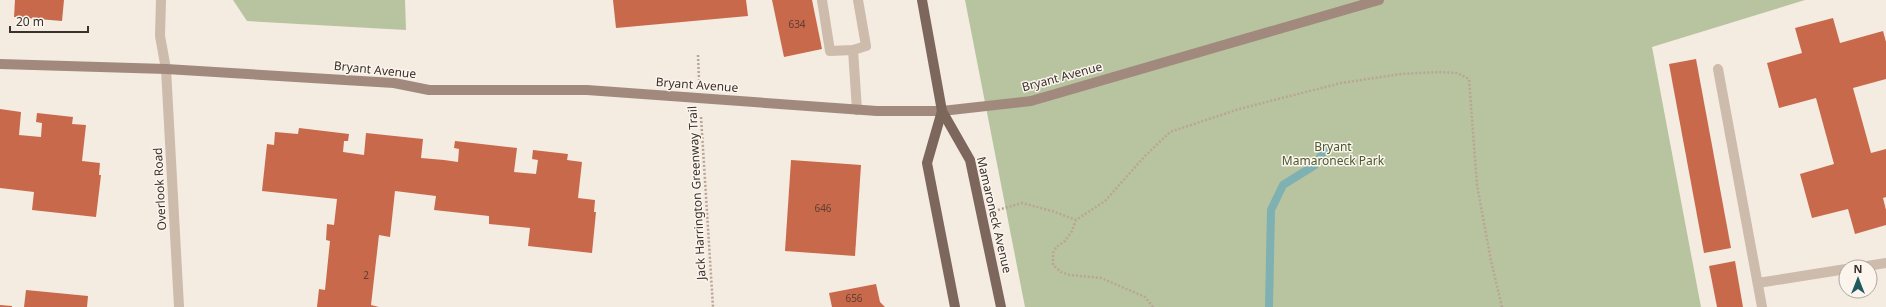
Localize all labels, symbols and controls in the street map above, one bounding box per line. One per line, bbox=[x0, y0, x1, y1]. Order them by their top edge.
scale bar bbox=[10, 8, 88, 34]
text: 20 m bbox=[16, 13, 44, 30]
house number: 634 bbox=[788, 17, 806, 31]
street label: Bryant Avenue bbox=[333, 57, 417, 82]
street label: Bryant Avenue bbox=[1020, 58, 1104, 95]
street label: Bryant Avenue bbox=[655, 73, 739, 96]
street label: Jack Harrington Greenway Trail bbox=[683, 106, 710, 282]
park label: Bryant Mamaroneck Park bbox=[1282, 138, 1385, 169]
street label: Overlook Road bbox=[149, 147, 170, 231]
street label: Mamaroneck Avenue bbox=[973, 155, 1016, 275]
house number: 646 bbox=[814, 201, 832, 215]
north arrow bbox=[1838, 259, 1878, 299]
text: N bbox=[1854, 261, 1862, 276]
house number: 2 bbox=[363, 268, 369, 282]
house number: 656 bbox=[845, 291, 863, 305]

